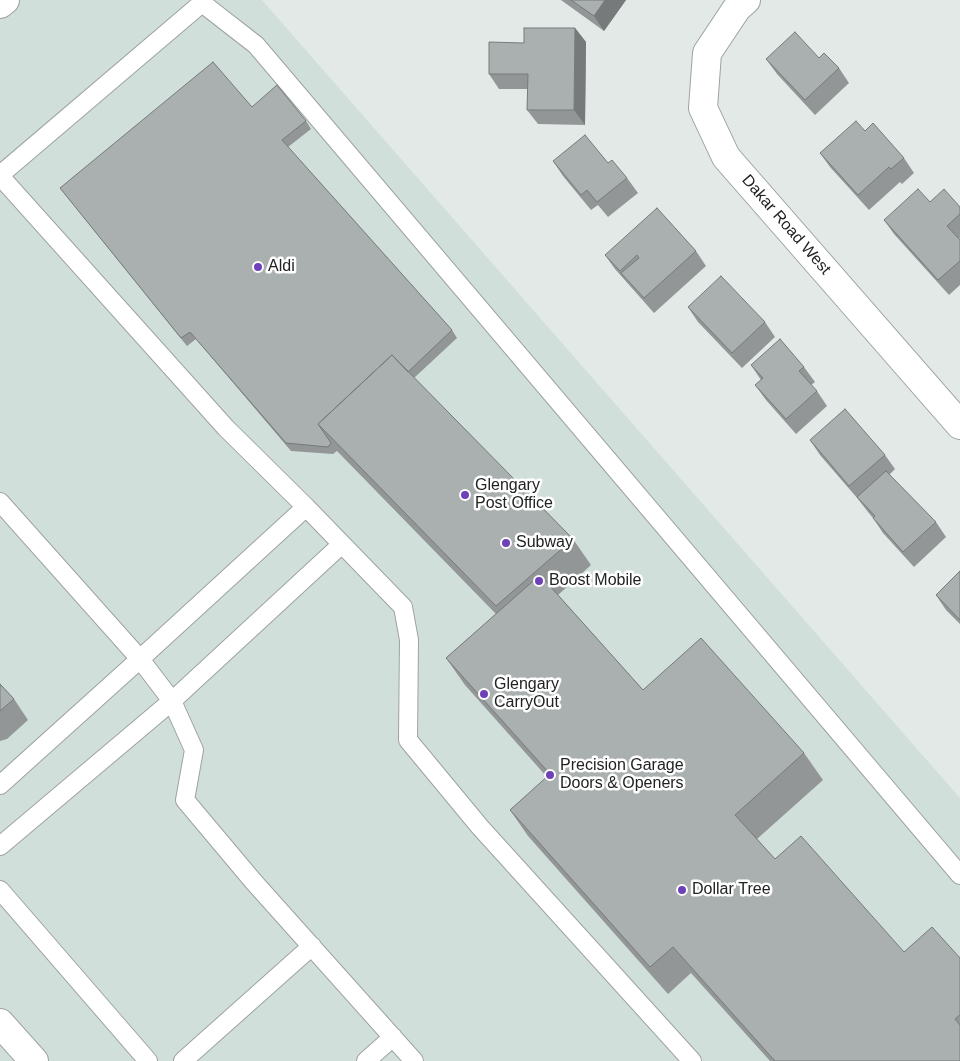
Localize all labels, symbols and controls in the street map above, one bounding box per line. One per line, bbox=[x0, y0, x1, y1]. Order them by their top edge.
street label: Dakar Road West bbox=[737, 171, 835, 279]
place label: Aldi bbox=[268, 257, 295, 277]
marker: Aldi bbox=[252, 261, 264, 273]
place label: Glengary Post Office bbox=[475, 476, 553, 514]
marker: Glengary Post Office bbox=[459, 489, 471, 501]
place label: Subway bbox=[516, 533, 573, 553]
marker: Subway bbox=[500, 537, 512, 549]
place label: Boost Mobile bbox=[549, 571, 641, 591]
marker: Boost Mobile bbox=[533, 575, 545, 587]
place label: Glengary CarryOut bbox=[494, 675, 559, 713]
marker: Glengary CarryOut bbox=[478, 688, 490, 700]
place label: Precision Garage Doors & Openers bbox=[560, 756, 684, 794]
marker: Precision Garage Doors & Openers bbox=[544, 769, 556, 781]
place label: Dollar Tree bbox=[692, 880, 771, 900]
marker: Dollar Tree bbox=[676, 884, 688, 896]

